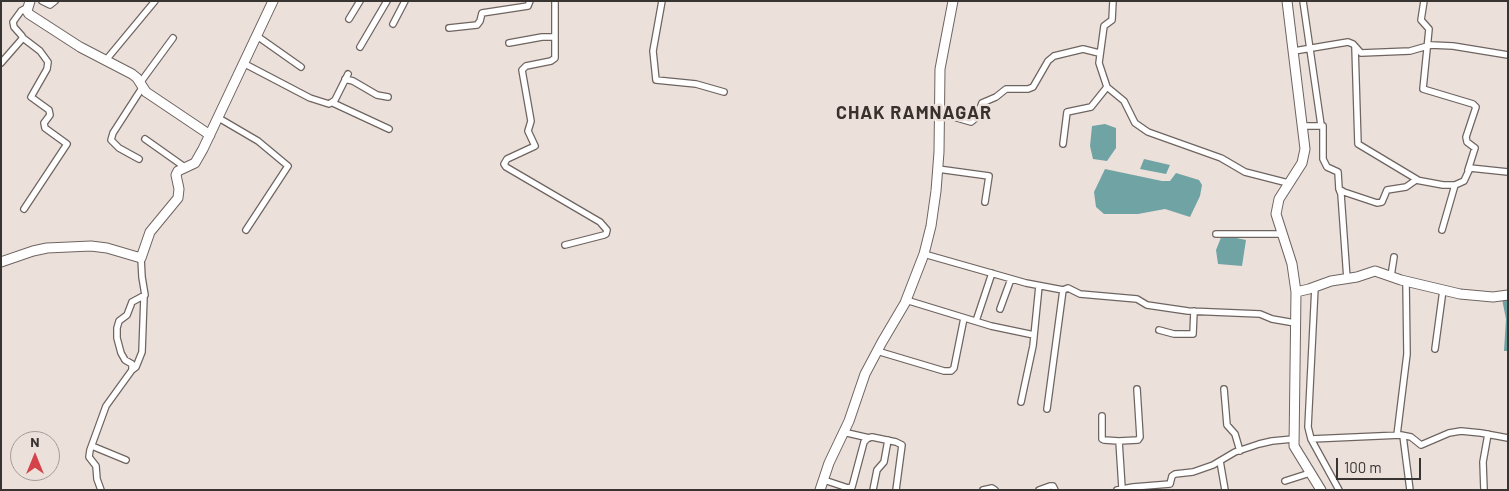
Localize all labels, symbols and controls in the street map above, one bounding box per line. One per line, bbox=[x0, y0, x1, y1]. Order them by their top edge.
district label: CHAK RAMNAGAR bbox=[834, 102, 994, 124]
north arrow bbox=[10, 431, 60, 481]
text: N bbox=[30, 433, 40, 450]
scale bar bbox=[1339, 448, 1424, 480]
text: 100 m bbox=[1344, 458, 1382, 476]

